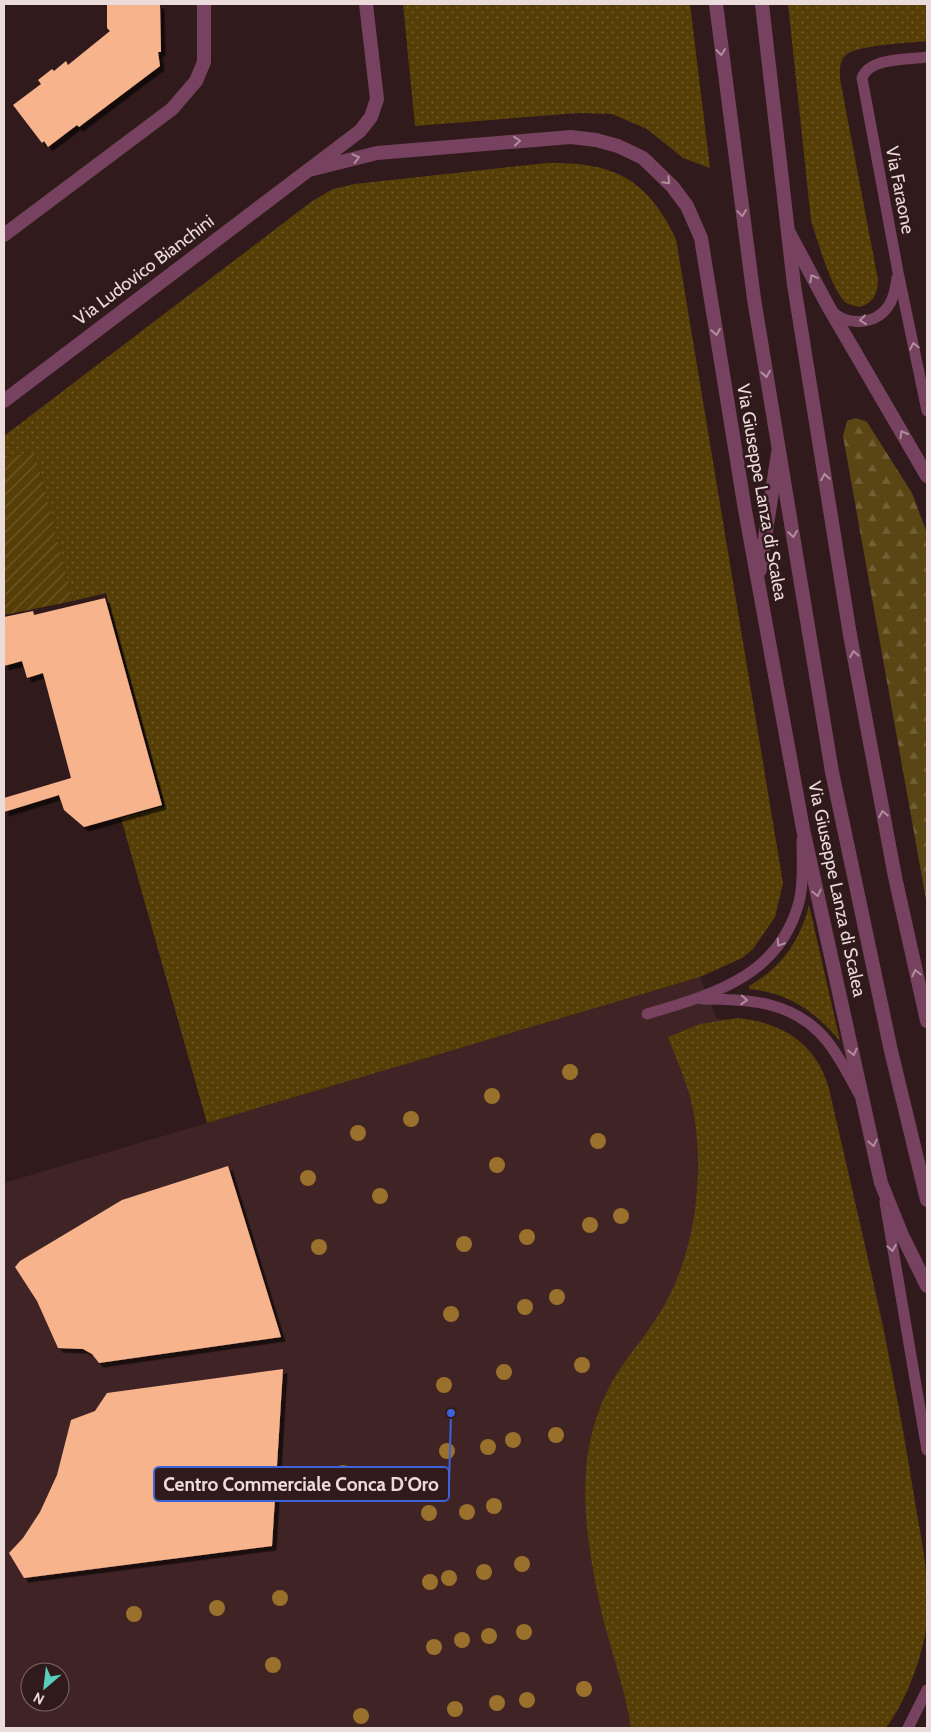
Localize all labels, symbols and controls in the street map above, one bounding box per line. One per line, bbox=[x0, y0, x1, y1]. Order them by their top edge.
one-way arrow bbox=[715, 48, 726, 56]
one-way arrow bbox=[514, 136, 522, 147]
street label: Via Faraone bbox=[881, 144, 919, 236]
one-way arrow bbox=[351, 153, 360, 164]
one-way arrow bbox=[661, 175, 670, 184]
street label: Via Ludovico Bianchini bbox=[70, 210, 218, 330]
one-way arrow bbox=[736, 210, 747, 218]
one-way arrow bbox=[809, 274, 819, 283]
one-way arrow bbox=[859, 314, 867, 325]
one-way arrow bbox=[711, 328, 721, 336]
one-way arrow bbox=[909, 342, 919, 351]
one-way arrow bbox=[761, 370, 771, 378]
street label: Via Giuseppe Lanza di Scalea bbox=[732, 382, 792, 602]
one-way arrow bbox=[899, 430, 909, 439]
one-way arrow bbox=[820, 472, 830, 481]
one-way arrow bbox=[787, 530, 797, 539]
one-way arrow bbox=[849, 650, 859, 659]
street label: Via Giuseppe Lanza di Scalea bbox=[803, 779, 871, 999]
one-way arrow bbox=[879, 810, 889, 819]
one-way arrow bbox=[811, 889, 822, 898]
one-way arrow bbox=[777, 937, 786, 947]
one-way arrow bbox=[911, 969, 922, 978]
one-way arrow bbox=[740, 994, 748, 1005]
one-way arrow bbox=[847, 1047, 858, 1056]
one-way arrow bbox=[867, 1139, 878, 1147]
one-way arrow bbox=[887, 1244, 897, 1252]
callout: Centro Commerciale Conca D'Oro bbox=[154, 1467, 449, 1501]
text: Centro Commerciale Conca D'Oro bbox=[163, 1473, 439, 1496]
north arrow bbox=[20, 1662, 70, 1712]
text: N bbox=[30, 1688, 47, 1709]

